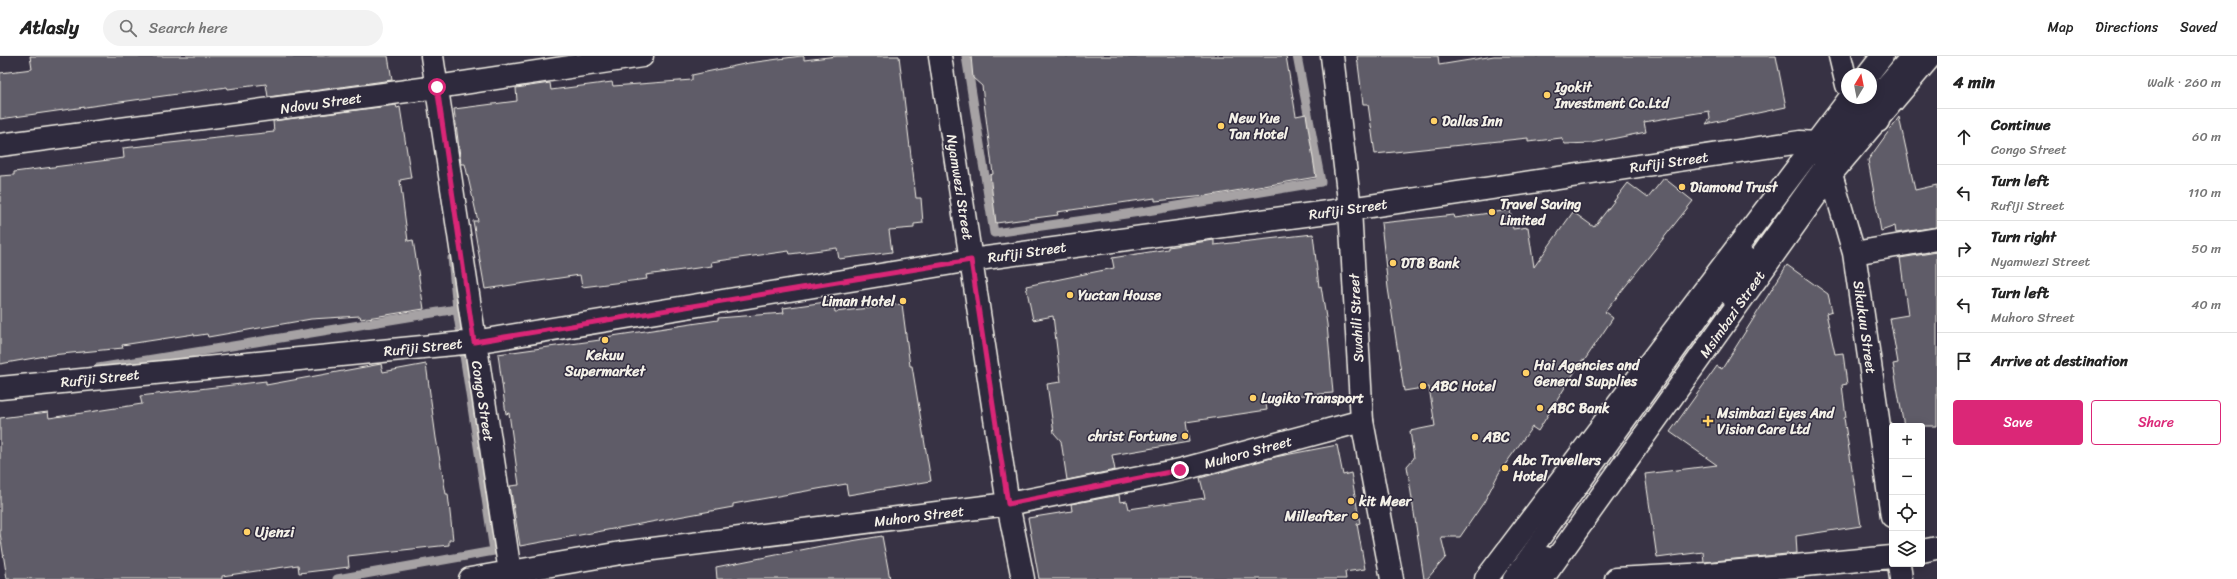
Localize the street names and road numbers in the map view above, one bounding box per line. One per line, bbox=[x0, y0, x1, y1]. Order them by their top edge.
street label: Ndovu Street bbox=[279, 85, 363, 122]
street label: Nyamwezi Street bbox=[939, 132, 980, 242]
street label: Rufiji Street bbox=[1628, 145, 1710, 180]
street label: Rufiji Street bbox=[1307, 192, 1389, 227]
street label: Rufiji Street bbox=[986, 235, 1068, 270]
street label: Msimbazi Street bbox=[1693, 265, 1772, 363]
street label: Swahili Street bbox=[1342, 272, 1371, 363]
street label: Sikukuu Street bbox=[1846, 279, 1883, 375]
street label: Rufiji Street bbox=[382, 331, 464, 364]
street label: Congo Street bbox=[464, 359, 501, 443]
street label: Rufiji Street bbox=[59, 362, 141, 395]
street label: Muhoro Street bbox=[1201, 429, 1295, 476]
street label: Muhoro Street bbox=[873, 499, 965, 534]

